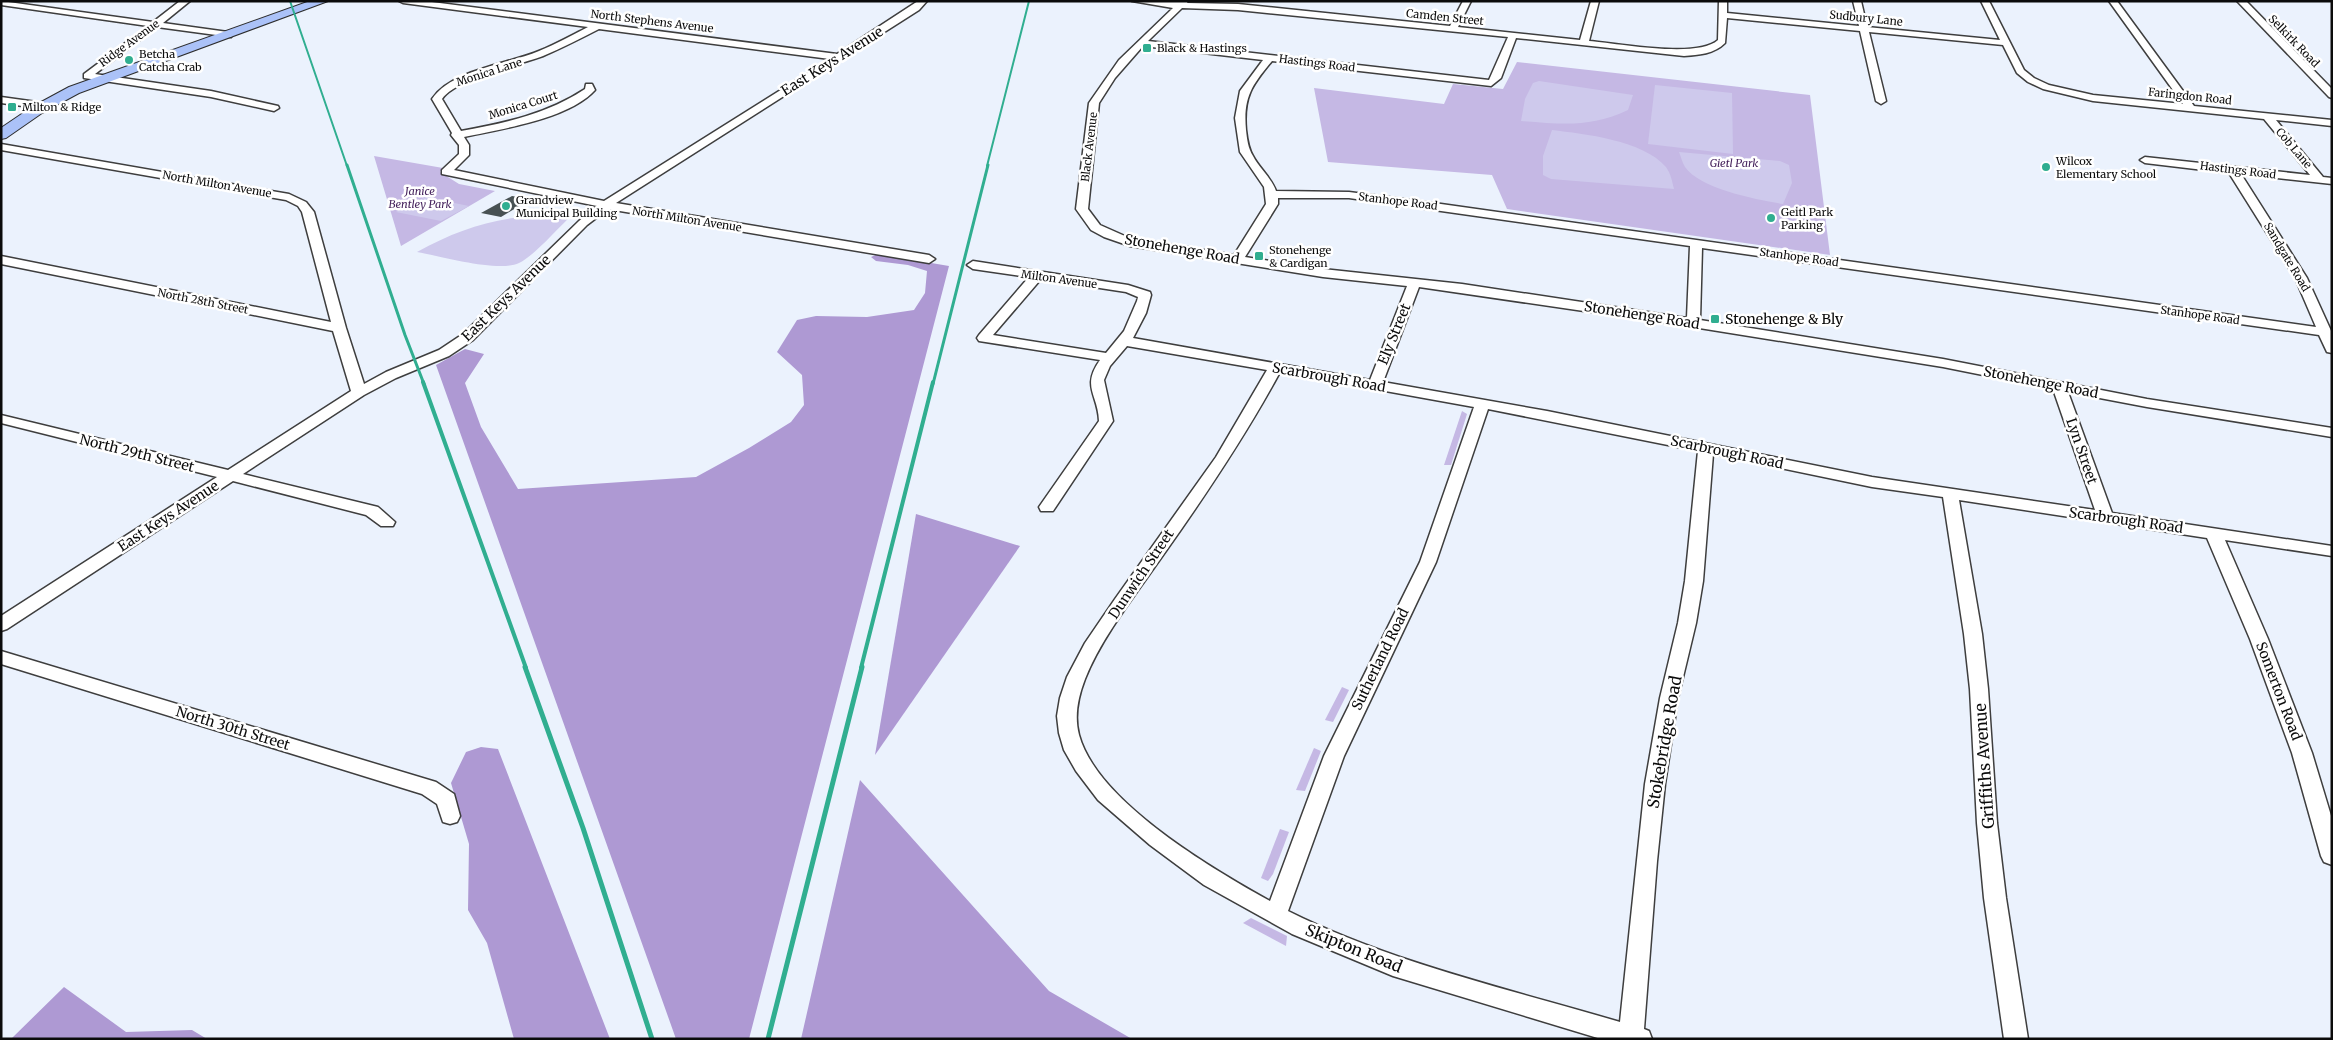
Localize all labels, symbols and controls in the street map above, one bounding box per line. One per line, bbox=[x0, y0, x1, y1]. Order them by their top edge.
street label: Camden Street bbox=[1406, 6, 1485, 28]
street label: North Stephens Avenue bbox=[590, 7, 714, 36]
street label: Sudbury Lane bbox=[1829, 7, 1904, 29]
street label: Selkirk Road bbox=[2266, 12, 2323, 70]
street label: Ridge Avenue bbox=[96, 16, 162, 70]
street label: East Keys Avenue bbox=[778, 22, 886, 100]
place label: Black & Hastings bbox=[1157, 41, 1247, 55]
marker: Black & Hastings bbox=[1141, 42, 1153, 54]
place label: Betcha Catcha Crab bbox=[139, 47, 202, 74]
street label: Hastings Road bbox=[1278, 51, 1356, 75]
marker: Betcha Catcha Crab bbox=[123, 54, 135, 66]
street label: Monica Lane bbox=[454, 55, 524, 89]
street label: Faringdon Road bbox=[2147, 85, 2233, 107]
street label: Monica Court bbox=[487, 88, 560, 122]
place label: Milton & Ridge bbox=[22, 100, 101, 114]
marker: Milton & Ridge bbox=[6, 101, 18, 113]
street label: Black Avenue bbox=[1078, 111, 1100, 183]
street label: Cob Lane bbox=[2273, 125, 2315, 171]
place label: Wilcox Elementary School bbox=[2055, 154, 2157, 181]
park label: Gietl Park bbox=[1710, 156, 1758, 170]
street label: Hastings Road bbox=[2199, 158, 2277, 182]
marker: Wilcox Elementary School bbox=[2040, 161, 2052, 173]
street label: North Milton Avenue bbox=[161, 168, 273, 201]
park label: Janice Bentley Park bbox=[388, 184, 452, 211]
street label: Stanhope Road bbox=[1358, 189, 1439, 213]
place label: Grandview Municipal Building bbox=[516, 193, 618, 220]
marker: Grandview Municipal Building bbox=[500, 200, 512, 212]
street label: North Milton Avenue bbox=[631, 203, 743, 235]
place label: Geitl Park Parking bbox=[1781, 205, 1833, 232]
marker: Geitl Park Parking bbox=[1765, 212, 1777, 224]
street label: Sandgate Road bbox=[2261, 220, 2313, 294]
street label: Stonehenge Road bbox=[1123, 230, 1242, 268]
place label: Stonehenge & Cardigan bbox=[1269, 243, 1332, 270]
street label: Stanhope Road bbox=[1759, 245, 1840, 270]
marker: Stonehenge & Cardigan bbox=[1253, 250, 1265, 262]
street label: East Keys Avenue bbox=[458, 251, 554, 345]
street label: Milton Avenue bbox=[1020, 267, 1098, 291]
street label: North 28th Street bbox=[156, 285, 250, 317]
street label: Stonehenge Road bbox=[1583, 297, 1702, 333]
street label: Ely Street bbox=[1374, 300, 1415, 367]
street label: Stanhope Road bbox=[2160, 303, 2241, 328]
place label: Stonehenge & Bly bbox=[1725, 310, 1844, 328]
marker: Stonehenge & Bly bbox=[1709, 313, 1721, 325]
street label: Scarbrough Road bbox=[1271, 358, 1388, 396]
street label: Stonehenge Road bbox=[1982, 362, 2101, 402]
street label: Lyn Street bbox=[2062, 416, 2102, 487]
street label: North 29th Street bbox=[78, 430, 197, 476]
street label: Scarbrough Road bbox=[1669, 431, 1786, 473]
street label: East Keys Avenue bbox=[114, 477, 222, 555]
street label: Scarbrough Road bbox=[2068, 503, 2185, 537]
street label: Dunwich Street bbox=[1104, 525, 1178, 622]
street label: Sutherland Road bbox=[1347, 604, 1413, 713]
street label: Somerton Road bbox=[2252, 639, 2306, 743]
street label: Stokebridge Road bbox=[1642, 674, 1686, 810]
street label: North 30th Street bbox=[174, 702, 293, 754]
street label: Griffiths Avenue bbox=[1970, 703, 1998, 829]
street label: Skipton Road bbox=[1303, 919, 1406, 977]

